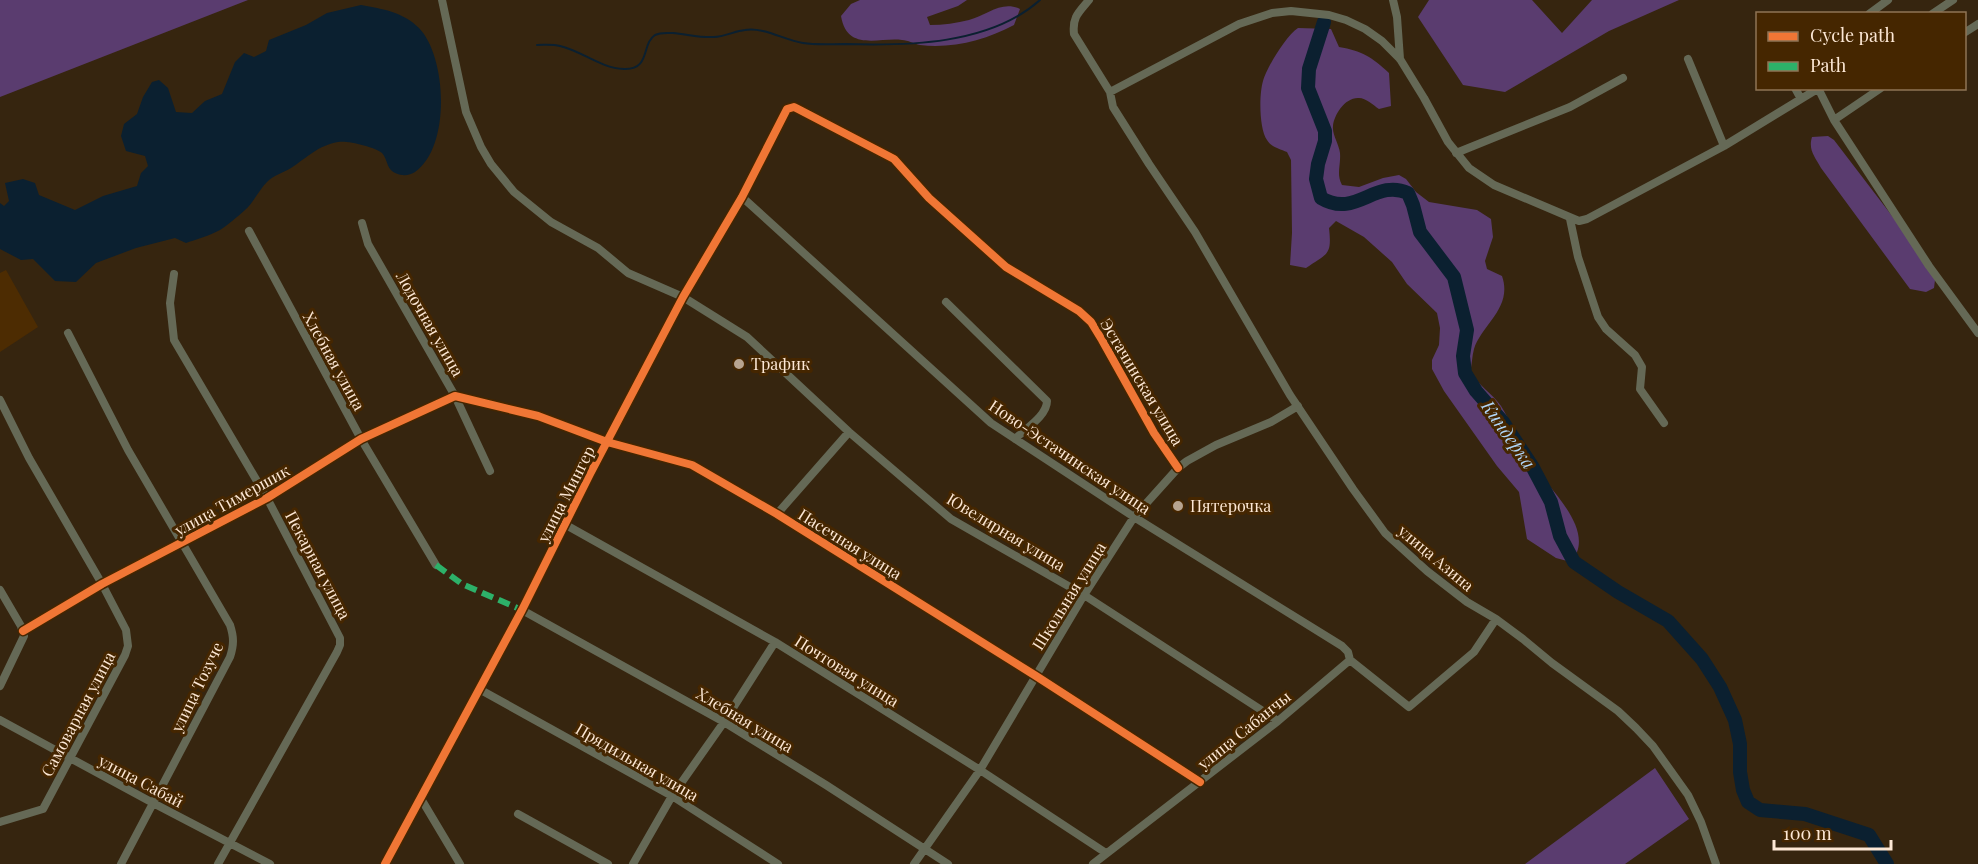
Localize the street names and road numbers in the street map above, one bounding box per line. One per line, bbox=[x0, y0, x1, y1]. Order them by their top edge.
street label: Лодочная улица bbox=[391, 267, 469, 380]
street label: Хлебная улица bbox=[299, 308, 370, 414]
street label: Эстачинская улица bbox=[1096, 314, 1189, 449]
street label: Ново-Эстачинская улица bbox=[985, 395, 1155, 519]
street label: улица Мингер bbox=[532, 442, 599, 547]
street label: улица Тимершик bbox=[170, 459, 293, 540]
street label: Ювелирная улица bbox=[943, 488, 1069, 575]
street label: Пасечная улица bbox=[795, 503, 906, 584]
street label: Пекарная улица bbox=[281, 507, 356, 623]
street label: улица Азина bbox=[1393, 519, 1479, 595]
street label: Школьная улица bbox=[1027, 538, 1110, 654]
street label: Почтовая улица bbox=[791, 630, 903, 711]
street label: улица Тозуче bbox=[165, 638, 227, 736]
street label: Самоварная улица bbox=[36, 648, 119, 780]
street label: Хлебная улица bbox=[693, 682, 798, 757]
street label: улица Сабанчы bbox=[1192, 686, 1295, 774]
street label: Прядильная улица bbox=[572, 718, 703, 805]
street label: улица Сабай bbox=[94, 749, 187, 812]

